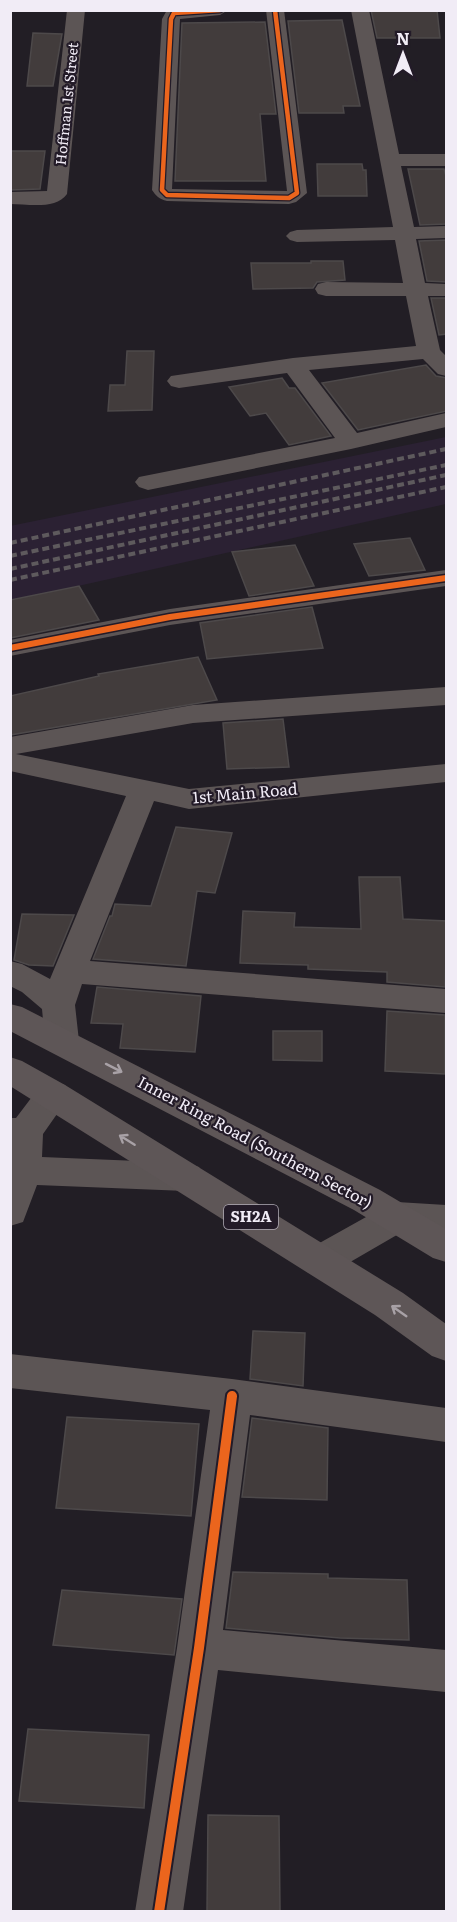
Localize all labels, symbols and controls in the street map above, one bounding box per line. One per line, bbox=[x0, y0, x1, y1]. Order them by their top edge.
north arrow bbox=[373, 24, 433, 84]
text: N bbox=[396, 26, 410, 50]
street label: Hoffman 1st Street bbox=[50, 41, 82, 166]
street label: 1st Main Road bbox=[191, 775, 299, 809]
one-way arrow bbox=[105, 1062, 122, 1074]
street label: Inner Ring Road (Southern Sector) bbox=[134, 1069, 377, 1213]
one-way arrow bbox=[119, 1133, 136, 1145]
road number: SH2A bbox=[224, 1205, 278, 1229]
one-way arrow bbox=[391, 1305, 407, 1317]

